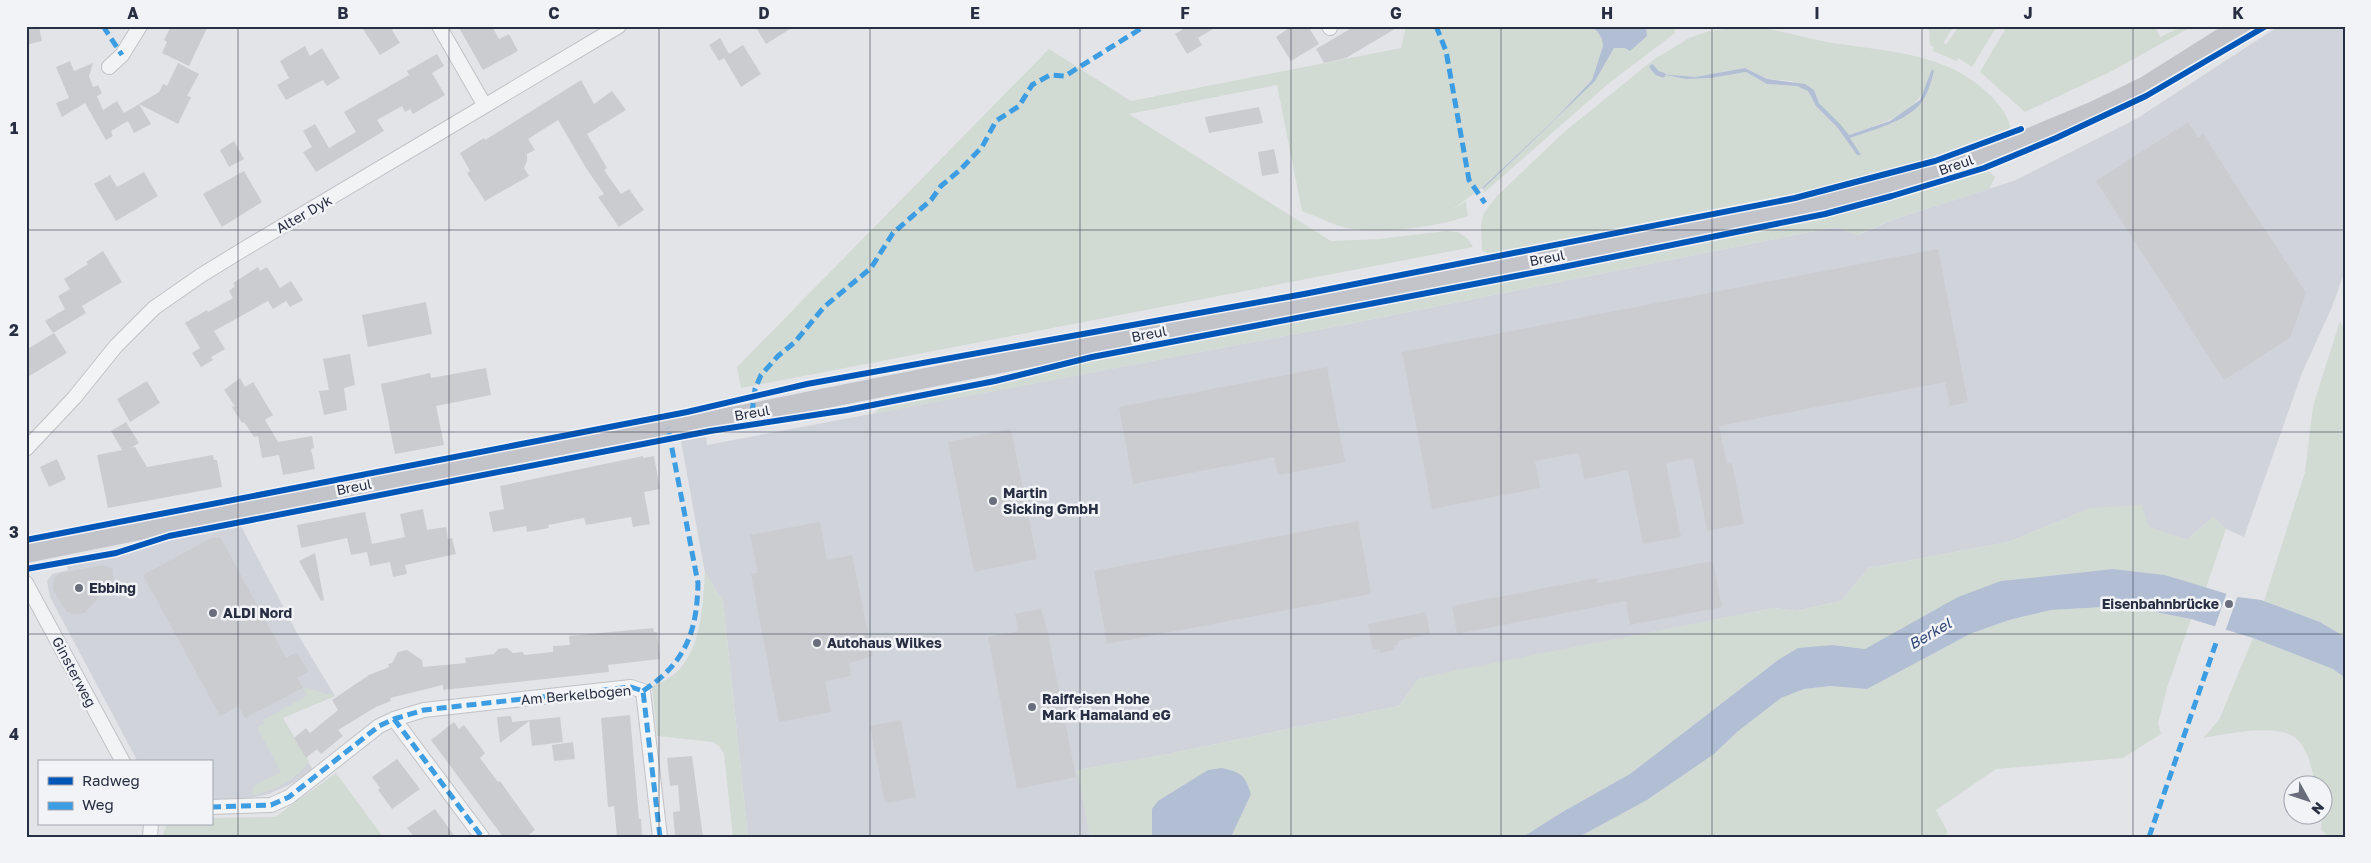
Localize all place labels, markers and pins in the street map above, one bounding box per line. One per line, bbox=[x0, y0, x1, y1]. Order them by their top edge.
place label: Martin Sicking GmbH bbox=[1003, 484, 1099, 517]
marker: Martin Sicking GmbH bbox=[987, 495, 999, 507]
place label: Ebbing bbox=[89, 579, 136, 596]
marker: Ebbing bbox=[73, 582, 85, 594]
place label: Eisenbahnbrücke bbox=[2102, 595, 2219, 612]
marker: Eisenbahnbrücke bbox=[2223, 598, 2235, 610]
place label: ALDI Nord bbox=[223, 604, 292, 621]
marker: ALDI Nord bbox=[207, 607, 219, 619]
place label: Autohaus Wilkes bbox=[827, 634, 942, 651]
marker: Autohaus Wilkes bbox=[811, 637, 823, 649]
place label: Raiffeisen Hohe Mark Hamaland eG bbox=[1042, 690, 1171, 723]
marker: Raiffeisen Hohe Mark Hamaland eG bbox=[1026, 701, 1038, 713]

